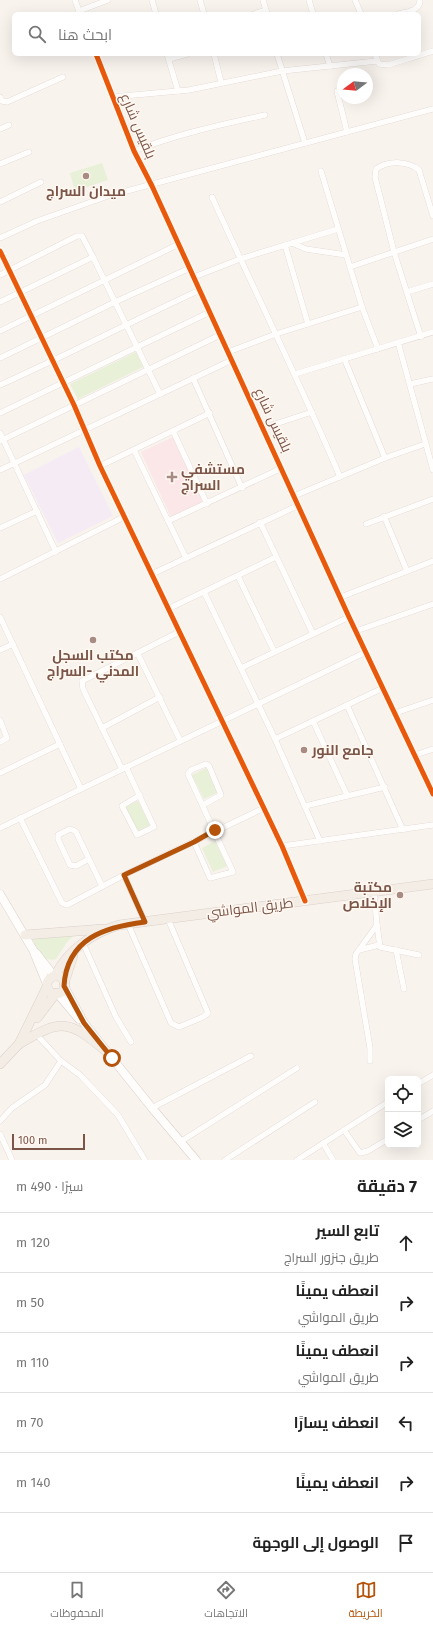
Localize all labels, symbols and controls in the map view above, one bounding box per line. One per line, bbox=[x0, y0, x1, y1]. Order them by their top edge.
search box bbox=[12, 12, 421, 56]
icon: search bbox=[26, 23, 48, 45]
text: ابحث هنا bbox=[58, 26, 112, 44]
north arrow bbox=[337, 68, 373, 104]
street label: بلقيس شارع bbox=[117, 91, 159, 161]
marker: ميدان السراج bbox=[81, 171, 91, 181]
place label: ميدان السراج bbox=[46, 183, 126, 201]
street label: بلقيس شارع bbox=[251, 385, 295, 455]
place label: مستشفي السراج bbox=[181, 461, 245, 495]
marker: مستشفي السراج bbox=[166, 471, 178, 483]
marker: مكتب السجل المدني -السراج bbox=[88, 635, 98, 645]
place label: مكتب السجل المدني -السراج bbox=[47, 647, 139, 683]
place label: جامع النور bbox=[311, 742, 373, 760]
marker: جامع النور bbox=[299, 745, 309, 755]
route end bbox=[206, 821, 224, 839]
place label: مكتبة الإخلاص bbox=[343, 879, 392, 913]
marker: مكتبة الإخلاص bbox=[395, 890, 405, 900]
street label: طريق المواشي bbox=[206, 894, 295, 924]
route start bbox=[103, 1049, 121, 1067]
map controls bbox=[385, 1076, 421, 1148]
button: locate bbox=[385, 1076, 421, 1112]
button: layers bbox=[385, 1112, 421, 1148]
scale bar bbox=[12, 1132, 85, 1151]
text: 100 m bbox=[18, 1134, 47, 1147]
text: 7 دقيقة bbox=[357, 1176, 417, 1197]
text: سيرًا · 490 m bbox=[16, 1179, 83, 1194]
text: تابع السير bbox=[316, 1222, 379, 1240]
icon: ahead bbox=[395, 1232, 417, 1254]
text: 120 m bbox=[16, 1235, 50, 1250]
text: طريق جنزور السراج bbox=[284, 1250, 379, 1265]
text: انعطف يمينًا bbox=[295, 1282, 379, 1300]
icon: right bbox=[395, 1292, 417, 1314]
text: 50 m bbox=[16, 1295, 44, 1310]
text: طريق المواشي bbox=[298, 1310, 379, 1325]
text: انعطف يمينًا bbox=[295, 1342, 379, 1360]
icon: right bbox=[395, 1352, 417, 1374]
text: 110 m bbox=[16, 1355, 49, 1370]
text: طريق المواشي bbox=[298, 1370, 379, 1385]
icon: left bbox=[395, 1412, 417, 1434]
text: انعطف يسارًا bbox=[294, 1414, 379, 1432]
text: 70 m bbox=[16, 1415, 43, 1430]
icon: right bbox=[395, 1472, 417, 1494]
text: انعطف يمينًا bbox=[295, 1474, 379, 1492]
text: 140 m bbox=[16, 1475, 50, 1490]
icon: arrive bbox=[395, 1532, 417, 1554]
text: الوصول إلى الوجهة bbox=[252, 1534, 379, 1552]
tab: المحفوظات bbox=[50, 1579, 104, 1623]
tab: الاتجاهات bbox=[204, 1579, 248, 1623]
tab: الخريطة bbox=[348, 1579, 383, 1623]

